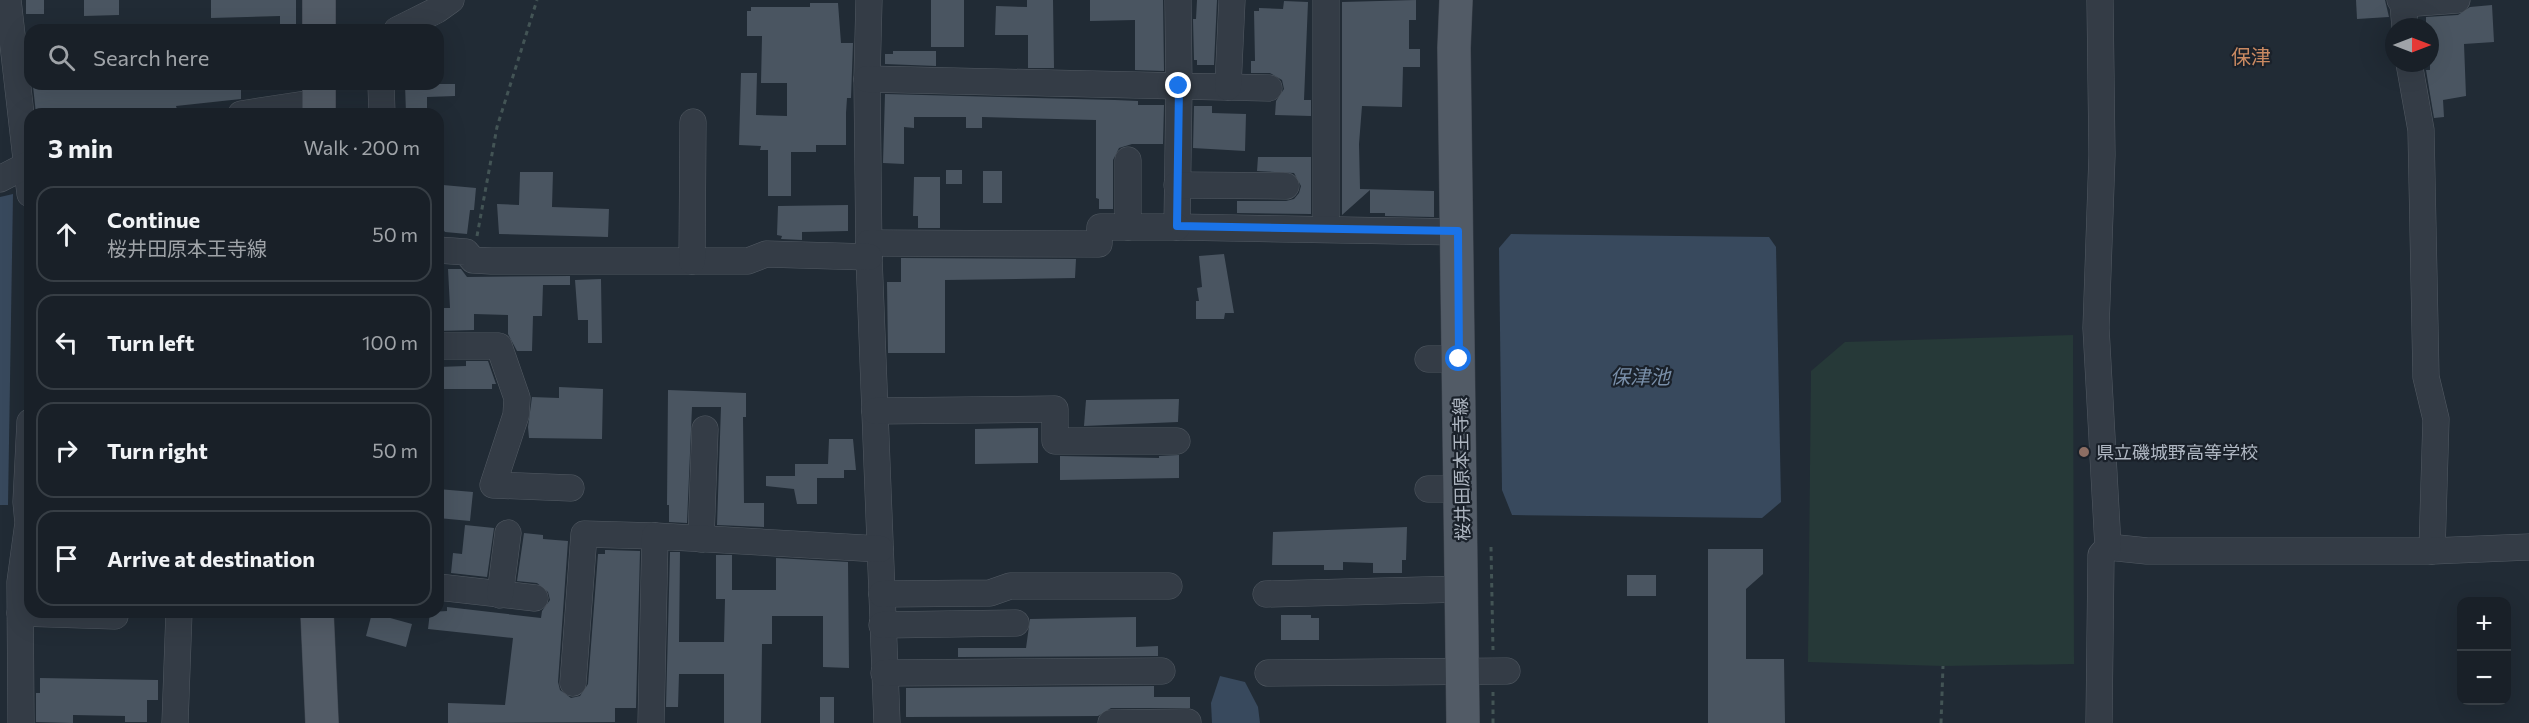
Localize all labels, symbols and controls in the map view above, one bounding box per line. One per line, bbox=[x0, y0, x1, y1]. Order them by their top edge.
north arrow bbox=[2385, 18, 2439, 72]
search box bbox=[24, 24, 444, 90]
icon: search bbox=[45, 41, 78, 74]
text: Search here bbox=[93, 44, 209, 71]
district label: 保津 bbox=[2231, 44, 2271, 68]
route end bbox=[1165, 72, 1191, 98]
text: 3 min bbox=[48, 132, 113, 163]
text: Walk · 200 m bbox=[303, 135, 420, 159]
text: Continue bbox=[107, 206, 200, 233]
icon: ahead bbox=[50, 218, 83, 251]
text: 50 m bbox=[372, 222, 418, 246]
text: 桜井田原本王寺線 bbox=[107, 236, 267, 260]
icon: left bbox=[50, 326, 83, 359]
text: Turn left bbox=[107, 329, 194, 356]
text: 100 m bbox=[362, 330, 418, 354]
route start bbox=[1445, 345, 1471, 371]
water label: 保津池 bbox=[1610, 364, 1672, 388]
street label: 桜井田原本王寺線 bbox=[1449, 397, 1473, 541]
icon: right bbox=[50, 434, 83, 467]
text: Turn right bbox=[107, 437, 208, 464]
text: 50 m bbox=[372, 438, 418, 462]
place label: 県立磯城野高等学校 bbox=[2096, 441, 2258, 463]
marker: 県立磯城野高等学校 bbox=[2077, 445, 2091, 459]
icon: arrive bbox=[50, 542, 83, 575]
text: Arrive at destination bbox=[107, 545, 315, 572]
map controls bbox=[2457, 597, 2511, 705]
button: + bbox=[2457, 597, 2511, 651]
button: − bbox=[2457, 651, 2511, 705]

